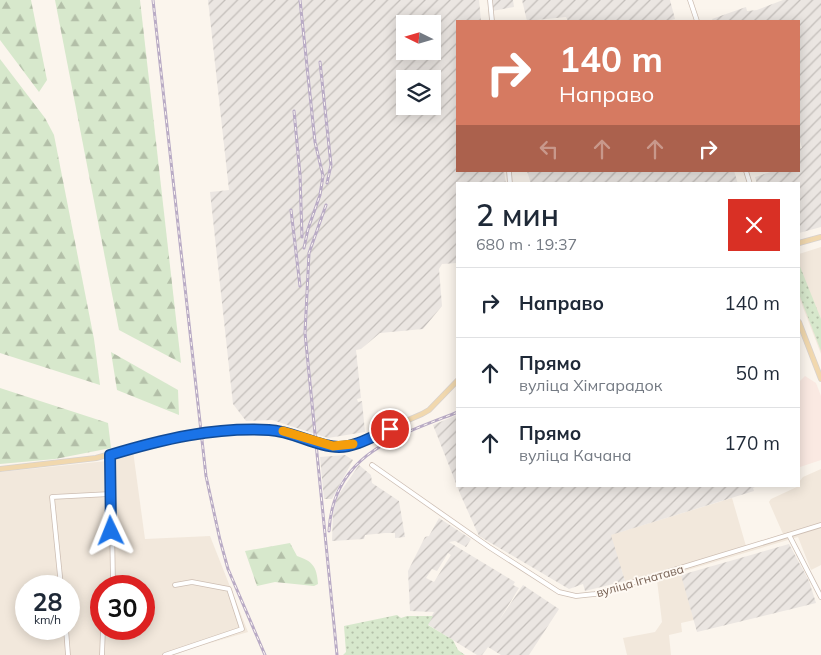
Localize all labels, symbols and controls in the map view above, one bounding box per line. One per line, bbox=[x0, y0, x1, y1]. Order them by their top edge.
north arrow bbox=[396, 15, 441, 60]
map controls bbox=[396, 15, 441, 115]
text: 140 m bbox=[559, 37, 663, 81]
icon: right bbox=[476, 40, 541, 105]
button: layers bbox=[396, 70, 441, 115]
text: Направо bbox=[559, 80, 654, 108]
icon: left bbox=[535, 135, 563, 163]
icon: ahead bbox=[588, 135, 616, 163]
icon: ahead bbox=[641, 135, 669, 163]
icon: right bbox=[694, 135, 722, 163]
text: 2 мин bbox=[476, 196, 559, 234]
button: close bbox=[728, 199, 780, 251]
text: 680 m · 19:37 bbox=[476, 234, 577, 254]
icon: right bbox=[476, 289, 504, 317]
text: Направо bbox=[519, 291, 604, 315]
text: 140 m bbox=[724, 291, 780, 315]
text: Прямо bbox=[519, 351, 581, 375]
icon: ahead bbox=[476, 359, 504, 387]
text: 50 m bbox=[736, 361, 780, 385]
text: вуліца Хімгарадок bbox=[519, 375, 662, 395]
pin bbox=[369, 408, 411, 450]
icon: arrive bbox=[376, 415, 404, 443]
text: Прямо bbox=[519, 421, 581, 445]
icon: ahead bbox=[476, 429, 504, 457]
text: 170 m bbox=[724, 431, 780, 455]
text: вуліца Качана bbox=[519, 445, 632, 465]
position arrow bbox=[84, 504, 136, 556]
street label: вуліца Ігнатава bbox=[594, 561, 685, 600]
speed limit sign: 30 bbox=[90, 575, 155, 640]
text: 28 bbox=[32, 586, 63, 617]
text: km/h bbox=[34, 612, 61, 627]

